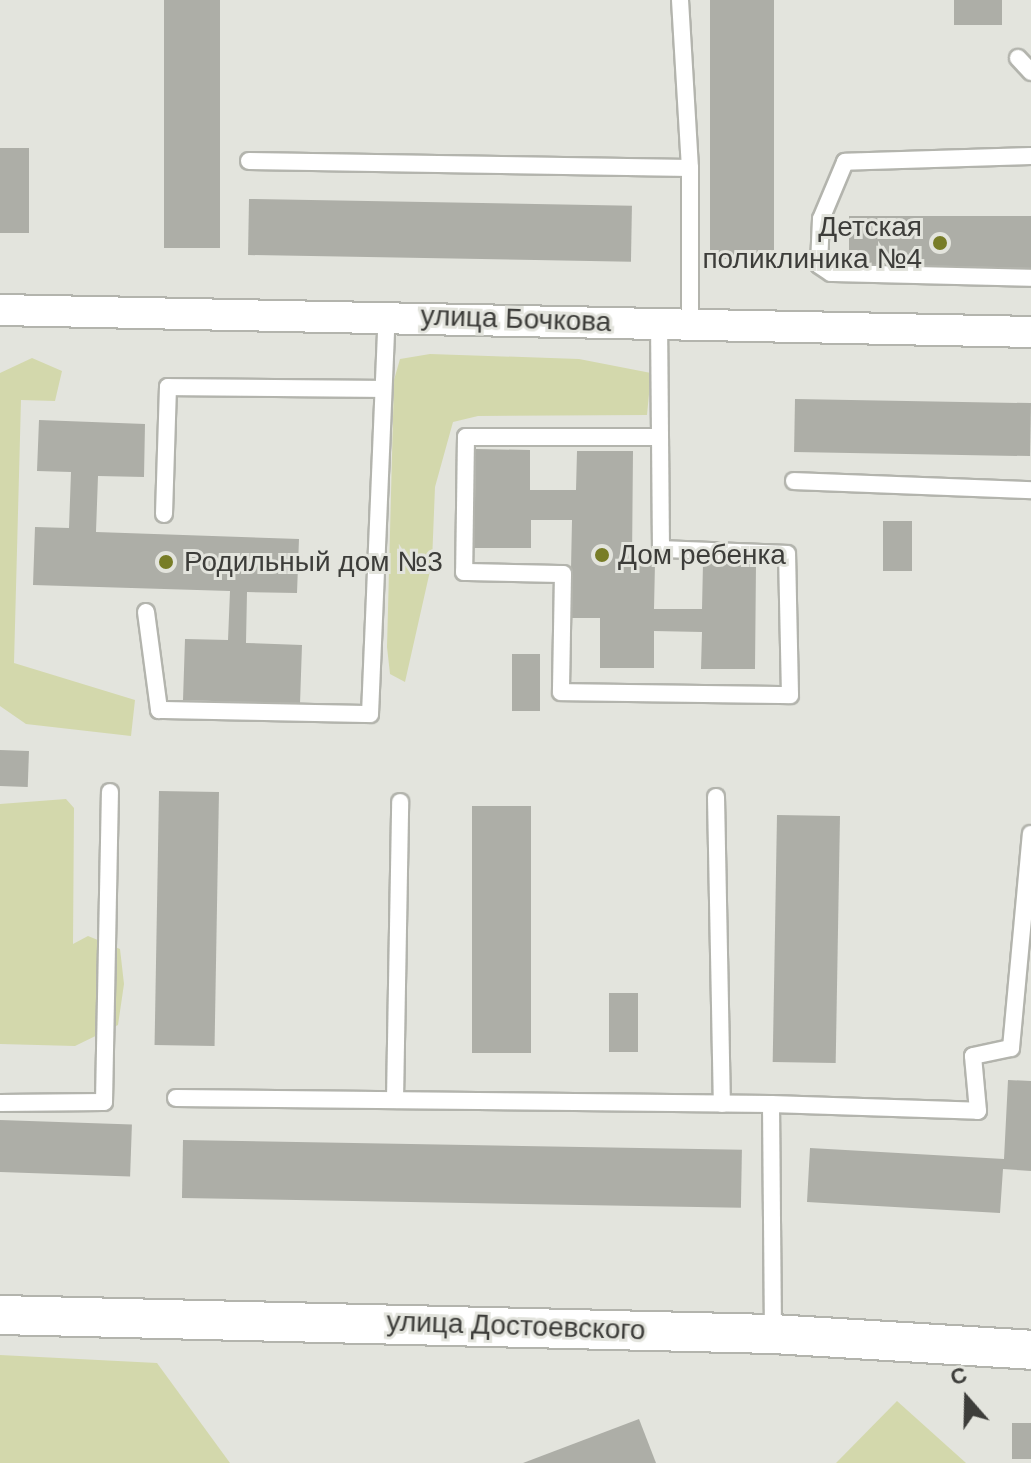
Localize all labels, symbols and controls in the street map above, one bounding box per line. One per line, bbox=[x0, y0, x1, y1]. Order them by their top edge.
place label: Детская поликлиника №4 bbox=[702, 210, 922, 276]
marker: Детская поликлиника №4 bbox=[929, 232, 951, 254]
street label: улица Бочкова bbox=[420, 299, 612, 339]
place label: Дом ребенка bbox=[618, 538, 786, 572]
place label: Родильный дом №3 bbox=[184, 545, 443, 579]
marker: Дом ребенка bbox=[593, 546, 611, 564]
marker: Родильный дом №3 bbox=[155, 551, 177, 573]
street label: улица Достоевского bbox=[386, 1305, 646, 1347]
north arrow bbox=[927, 1359, 1007, 1439]
text: С bbox=[947, 1362, 970, 1390]

